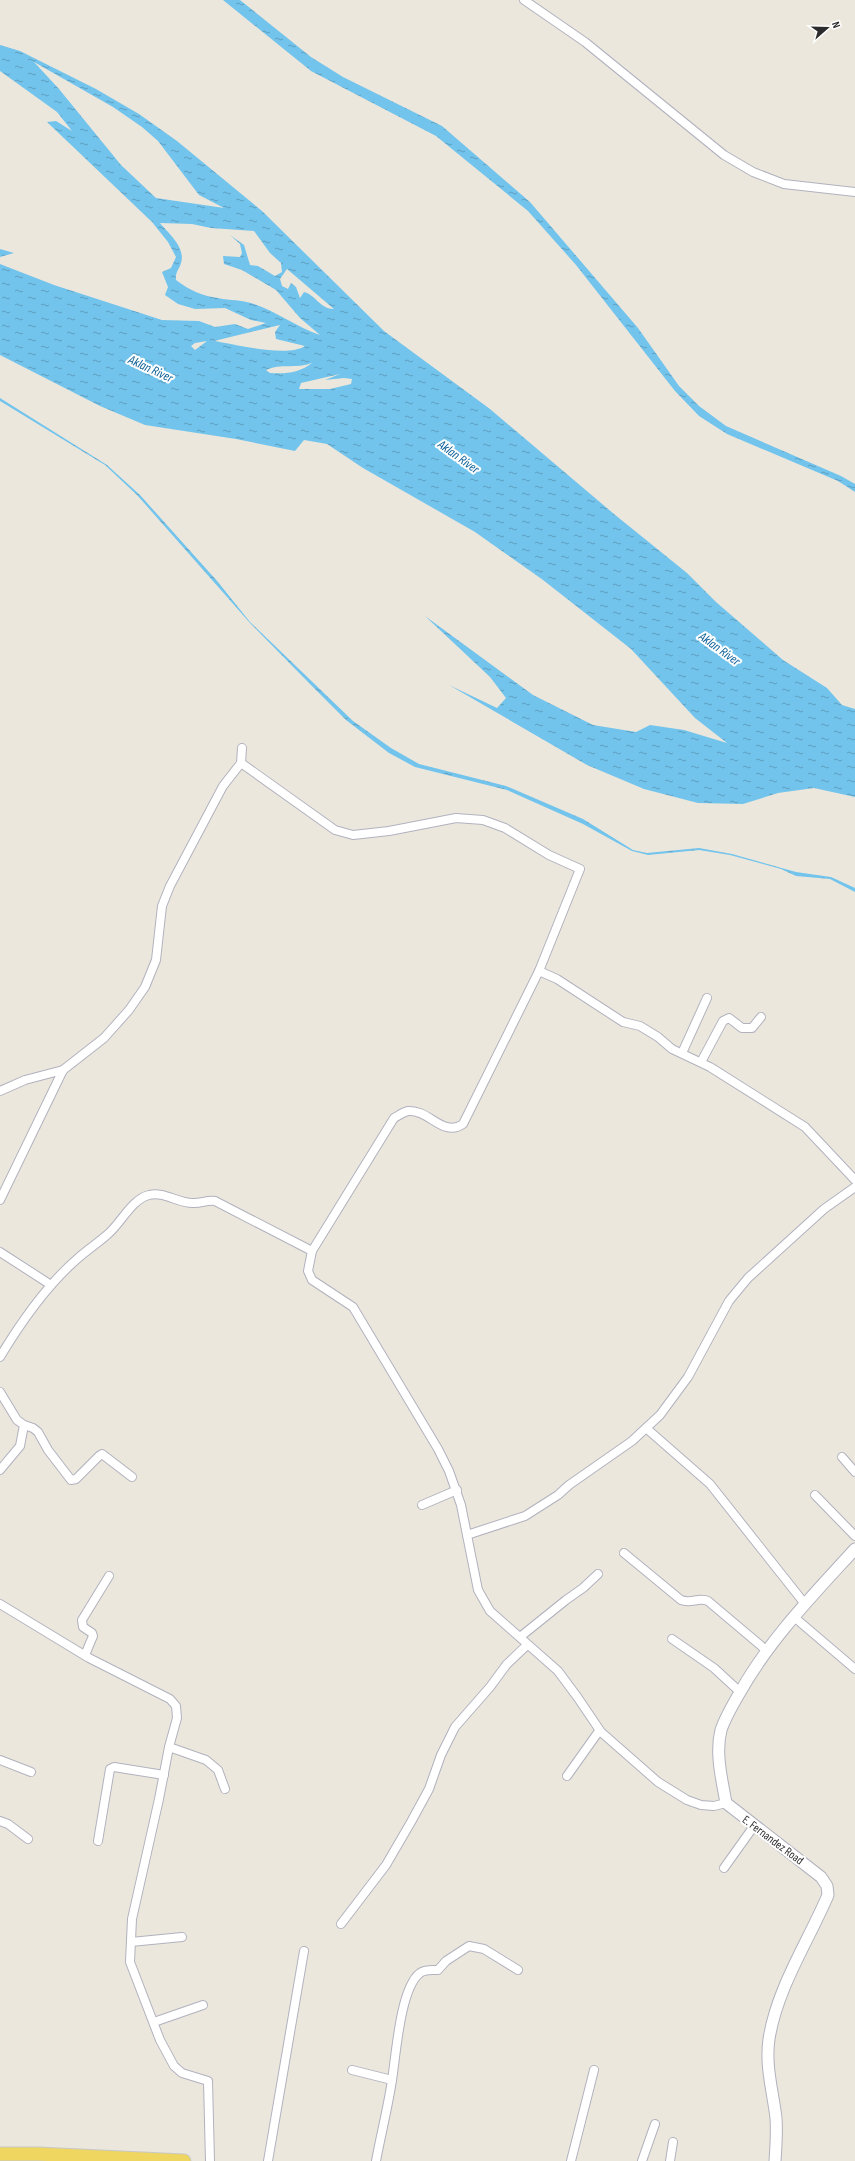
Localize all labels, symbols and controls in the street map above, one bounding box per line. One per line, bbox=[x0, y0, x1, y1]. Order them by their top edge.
north arrow bbox=[807, 8, 847, 48]
text: N bbox=[829, 20, 843, 30]
water label: Aklan River bbox=[125, 351, 177, 387]
water label: Aklan River bbox=[434, 436, 483, 478]
water label: Aklan River bbox=[695, 628, 744, 670]
street label: E. Fernandez Road bbox=[739, 1813, 806, 1868]

